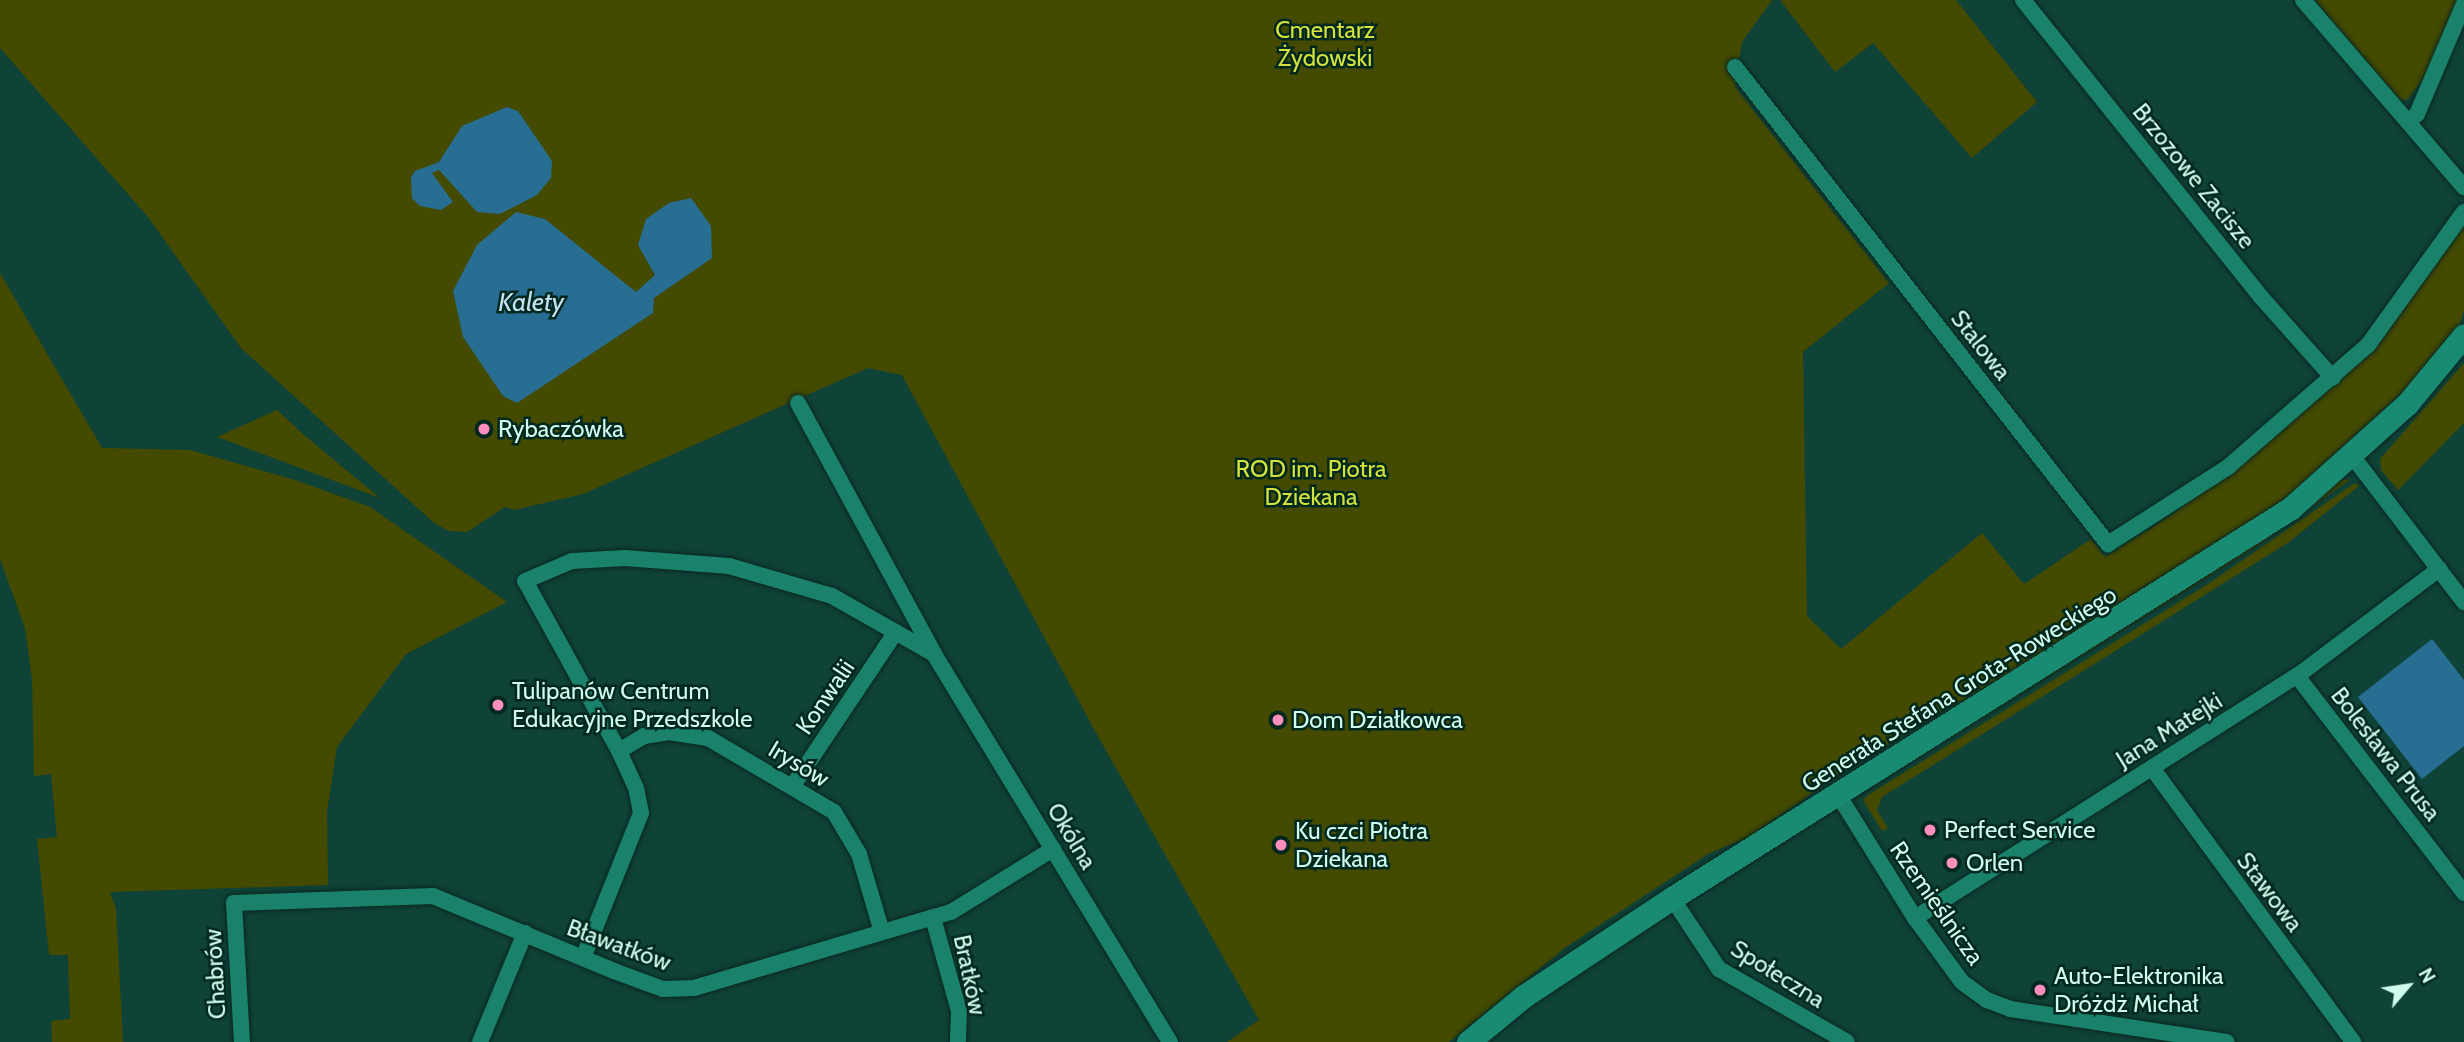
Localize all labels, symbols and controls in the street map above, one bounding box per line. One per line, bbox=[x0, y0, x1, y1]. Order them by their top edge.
park label: Cmentarz Żydowski bbox=[1275, 16, 1375, 72]
street label: Brzozowe Zacisze bbox=[2127, 98, 2261, 254]
water label: Kalety bbox=[498, 287, 564, 319]
street label: Stalowa bbox=[1945, 304, 2017, 386]
place label: Rybaczówka bbox=[498, 415, 624, 443]
marker: Rybaczówka bbox=[476, 421, 492, 437]
park label: ROD im. Piotra Dziekana bbox=[1235, 455, 1387, 511]
street label: Generała Stefana Grota-Roweckiego bbox=[1796, 580, 2122, 798]
street label: Konwalii bbox=[790, 654, 860, 740]
place label: Tulipanów Centrum Edukacyjne Przedszkole bbox=[512, 677, 752, 733]
street label: Bolesława Prusa bbox=[2325, 681, 2447, 827]
street label: Jana Matejki bbox=[2111, 686, 2227, 774]
marker: Tulipanów Centrum Edukacyjne Przedszkole bbox=[490, 697, 506, 713]
place label: Dom Działkowca bbox=[1292, 706, 1463, 734]
marker: Dom Działkowca bbox=[1270, 712, 1286, 728]
street label: Irysów bbox=[763, 735, 835, 793]
street label: Okólna bbox=[1041, 798, 1103, 874]
place label: Perfect Service bbox=[1944, 816, 2095, 844]
place label: Ku czci Piotra Dziekana bbox=[1295, 817, 1428, 873]
marker: Perfect Service bbox=[1922, 822, 1938, 838]
street label: Rzemieślnicza bbox=[1884, 836, 1990, 970]
marker: Ku czci Piotra Dziekana bbox=[1273, 837, 1289, 853]
street label: Stawowa bbox=[2231, 847, 2309, 937]
place label: Orlen bbox=[1966, 849, 2023, 877]
marker: Orlen bbox=[1944, 855, 1960, 871]
street label: Bławatków bbox=[563, 913, 675, 977]
street label: Chabrów bbox=[198, 928, 232, 1020]
street label: Bratków bbox=[947, 932, 993, 1018]
street label: Społeczna bbox=[1726, 934, 1830, 1014]
north arrow bbox=[2373, 951, 2443, 1021]
place label: Auto-Elektronika Dróżdż Michał bbox=[2054, 962, 2224, 1018]
text: N bbox=[2413, 964, 2440, 987]
marker: Auto-Elektronika Dróżdż Michał bbox=[2032, 982, 2048, 998]

